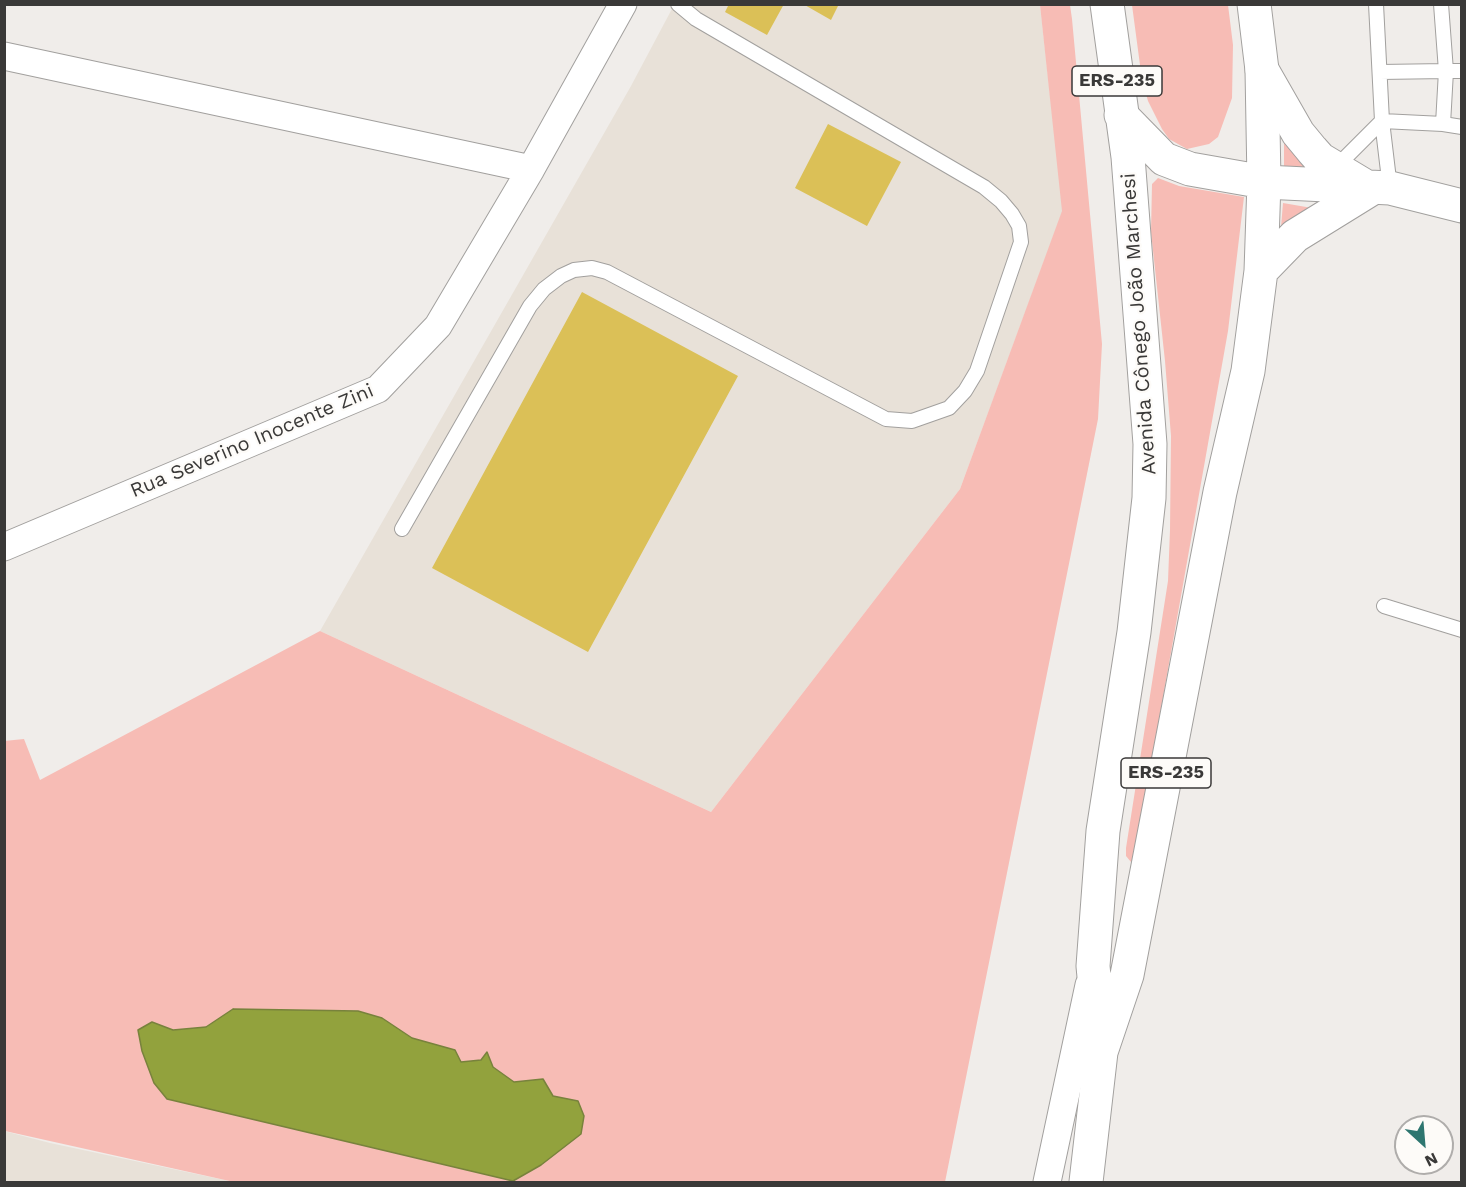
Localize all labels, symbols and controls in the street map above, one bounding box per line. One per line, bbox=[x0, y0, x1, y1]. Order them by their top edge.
road number: ERS-235 bbox=[1072, 66, 1162, 96]
street label: Avenida Cônego João Marchesi bbox=[1116, 172, 1162, 476]
street label: Rua Severino Inocente Zini bbox=[127, 379, 377, 503]
road number: ERS-235 bbox=[1121, 758, 1211, 788]
north arrow bbox=[1394, 1115, 1454, 1175]
text: N bbox=[1422, 1149, 1441, 1171]

